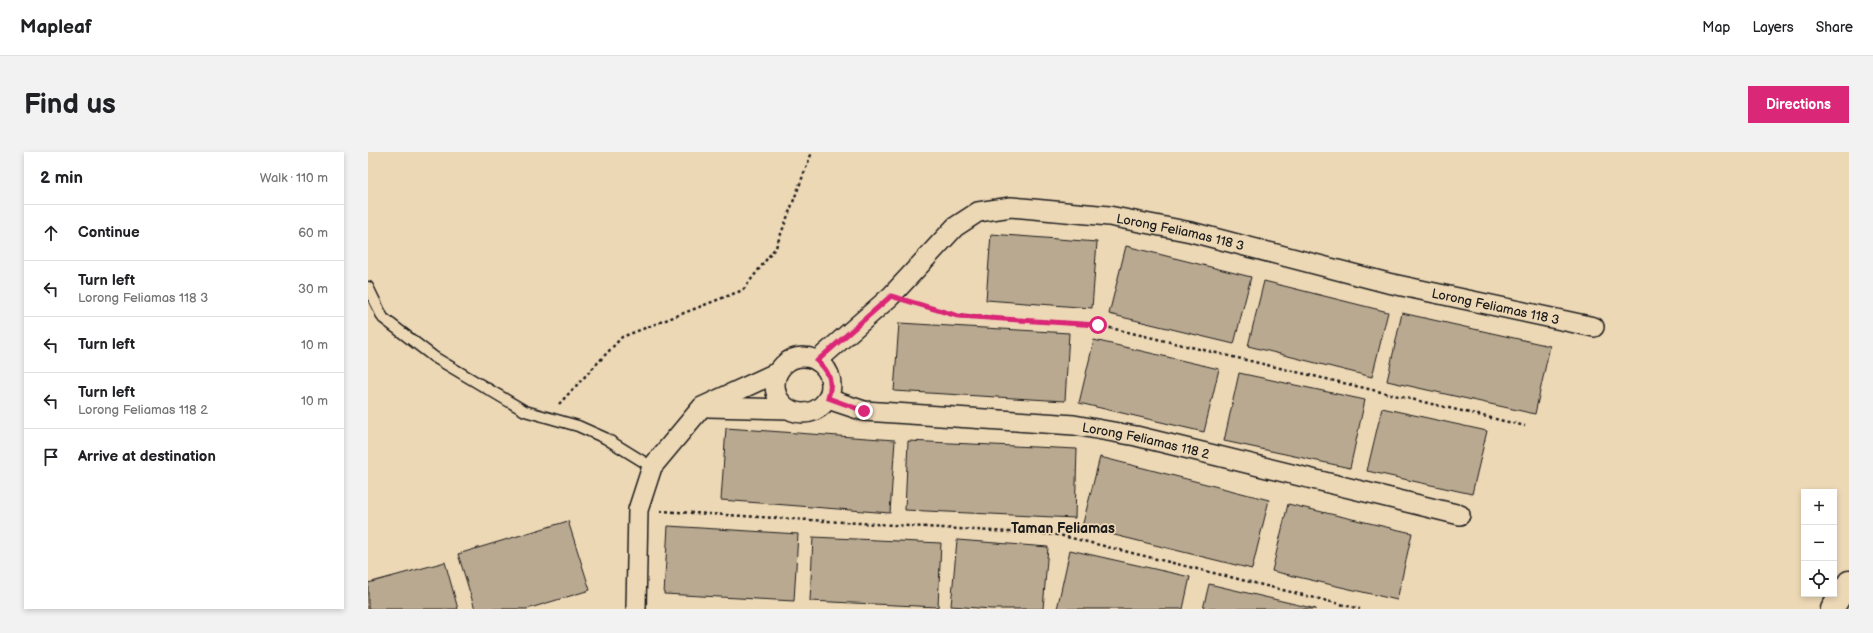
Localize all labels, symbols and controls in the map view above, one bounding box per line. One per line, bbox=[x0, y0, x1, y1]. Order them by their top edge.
text: Mapleaf bbox=[20, 16, 92, 39]
text: Map bbox=[1702, 19, 1730, 36]
text: Layers bbox=[1752, 19, 1794, 36]
text: Share bbox=[1816, 19, 1853, 36]
button: Directions bbox=[1748, 86, 1849, 123]
text: Find us bbox=[24, 88, 116, 121]
text: 2 min bbox=[40, 168, 83, 188]
text: Walk · 110 m bbox=[260, 170, 328, 186]
street label: Lorong Feliamas 118 3 bbox=[1115, 211, 1246, 254]
icon: ahead bbox=[40, 222, 62, 244]
text: Continue bbox=[78, 223, 140, 242]
text: 60 m bbox=[298, 225, 328, 241]
text: Turn left bbox=[78, 271, 135, 290]
icon: left bbox=[40, 278, 62, 300]
text: 30 m bbox=[298, 281, 328, 297]
street label: Lorong Feliamas 118 3 bbox=[1430, 286, 1561, 328]
text: Lorong Feliamas 118 3 bbox=[78, 290, 208, 306]
route start bbox=[1089, 316, 1107, 334]
icon: left bbox=[40, 334, 62, 356]
text: Turn left bbox=[78, 335, 135, 354]
text: 10 m bbox=[301, 337, 328, 353]
text: Turn left bbox=[78, 383, 135, 402]
icon: left bbox=[40, 390, 62, 412]
text: 10 m bbox=[301, 393, 328, 409]
text: Lorong Feliamas 118 2 bbox=[78, 402, 208, 418]
route end bbox=[855, 402, 873, 420]
street label: Lorong Feliamas 118 2 bbox=[1081, 420, 1211, 463]
icon: arrive bbox=[40, 446, 62, 468]
text: Arrive at destination bbox=[78, 447, 216, 466]
map controls bbox=[1801, 489, 1837, 597]
button: + bbox=[1801, 489, 1837, 525]
district label: Taman Feliamas bbox=[1011, 520, 1115, 537]
button: − bbox=[1801, 525, 1837, 561]
button: locate bbox=[1801, 561, 1837, 597]

